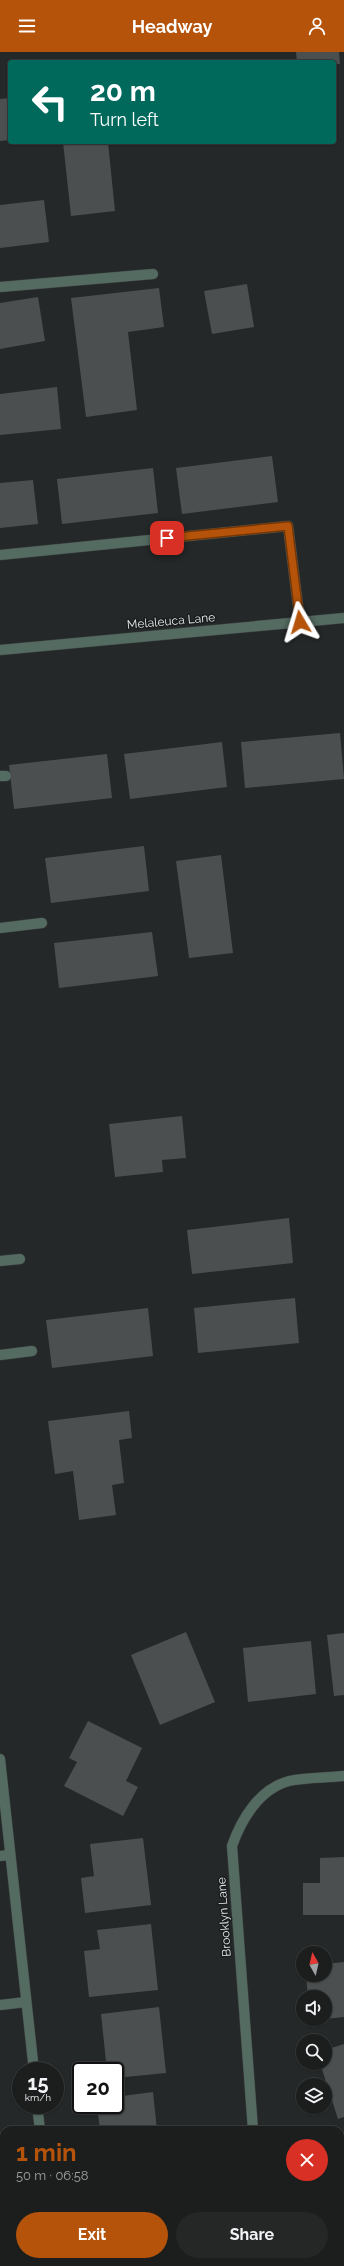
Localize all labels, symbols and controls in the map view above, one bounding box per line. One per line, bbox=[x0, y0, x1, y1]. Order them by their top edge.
icon: menu bbox=[16, 15, 38, 37]
icon: person bbox=[306, 15, 328, 37]
text: Headway bbox=[132, 16, 212, 37]
text: 20 m bbox=[90, 75, 156, 108]
icon: left bbox=[24, 76, 76, 128]
text: Turn left bbox=[90, 109, 159, 130]
pin bbox=[150, 521, 184, 555]
icon: arrive bbox=[156, 527, 178, 549]
position arrow bbox=[279, 601, 321, 643]
street label: Melaleuca Lane bbox=[126, 610, 216, 632]
street label: Brooklyn Lane bbox=[214, 1877, 234, 1957]
north arrow bbox=[296, 1946, 332, 1982]
map controls bbox=[296, 1946, 332, 2114]
button: sound bbox=[296, 1990, 332, 2026]
button: search bbox=[296, 2034, 332, 2070]
speed limit sign: 20 bbox=[72, 2062, 124, 2114]
text: 15 bbox=[28, 2071, 48, 2095]
button: layers bbox=[296, 2078, 332, 2114]
text: km/h bbox=[25, 2092, 51, 2103]
text: 1 min bbox=[16, 2138, 77, 2167]
button: close bbox=[286, 2139, 328, 2181]
text: 50 m · 06:58 bbox=[16, 2168, 88, 2183]
button: Exit bbox=[16, 2212, 168, 2258]
button: Share bbox=[176, 2212, 328, 2258]

